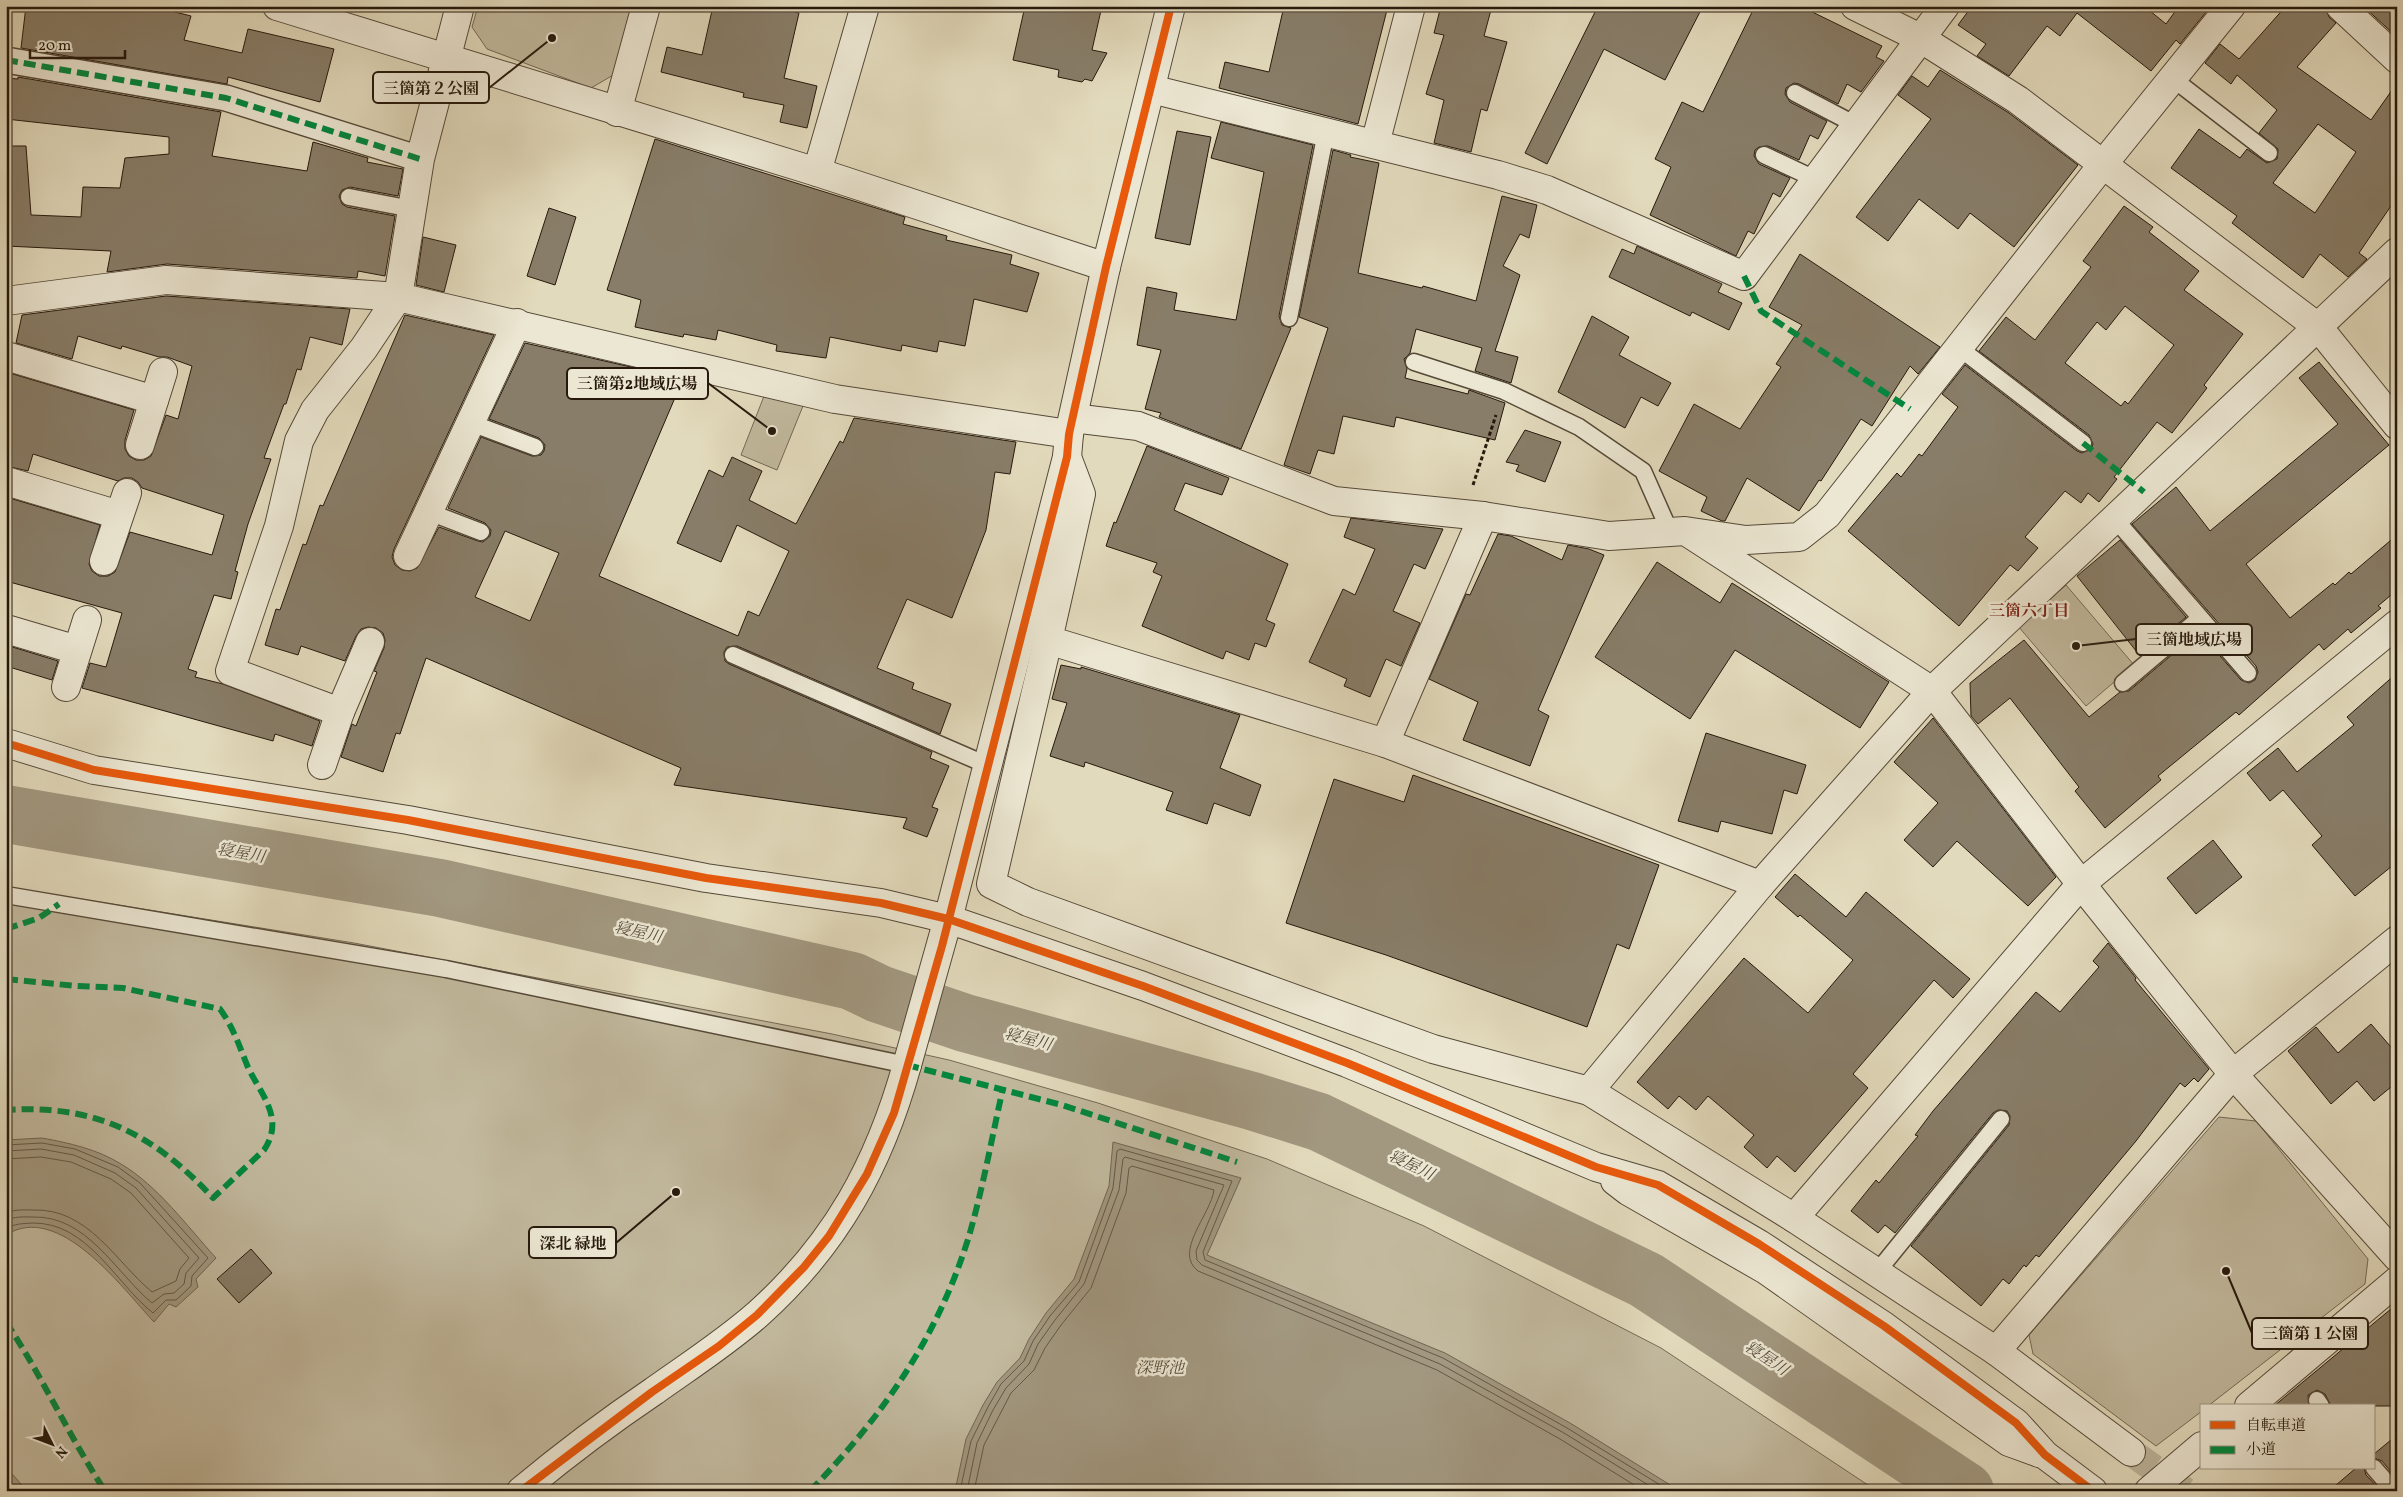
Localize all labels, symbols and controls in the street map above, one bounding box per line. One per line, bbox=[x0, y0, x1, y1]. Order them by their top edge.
scale bar bbox=[30, 28, 125, 60]
text: 20 m bbox=[38, 36, 71, 57]
callout: 三箇第２公園 bbox=[373, 72, 489, 103]
text: 三箇第２公園 bbox=[383, 79, 479, 101]
callout: 三箇第2地域広場 bbox=[567, 368, 708, 399]
text: 三箇第2地域広場 bbox=[577, 374, 697, 396]
district label: 三箇六丁目 bbox=[1989, 601, 2069, 623]
callout: 三箇地域広場 bbox=[2136, 624, 2252, 655]
text: 三箇地域広場 bbox=[2146, 630, 2242, 652]
water label: 寝屋川 bbox=[215, 839, 269, 869]
water label: 寝屋川 bbox=[612, 917, 666, 950]
water label: 寝屋川 bbox=[1002, 1023, 1056, 1057]
water label: 寝屋川 bbox=[1385, 1146, 1439, 1187]
callout: 深北 緑地 bbox=[529, 1227, 616, 1258]
text: 深北 緑地 bbox=[539, 1234, 607, 1256]
callout: 三箇第１公園 bbox=[2252, 1318, 2368, 1349]
text: 三箇第１公園 bbox=[2262, 1324, 2358, 1346]
water label: 寝屋川 bbox=[1740, 1336, 1794, 1383]
water label: 深野池 bbox=[1136, 1358, 1186, 1380]
legend bbox=[2200, 1404, 2376, 1470]
text: 自転車道 bbox=[2246, 1416, 2306, 1437]
north arrow bbox=[28, 1420, 78, 1470]
text: 小道 bbox=[2246, 1440, 2276, 1461]
text: N bbox=[50, 1442, 71, 1462]

